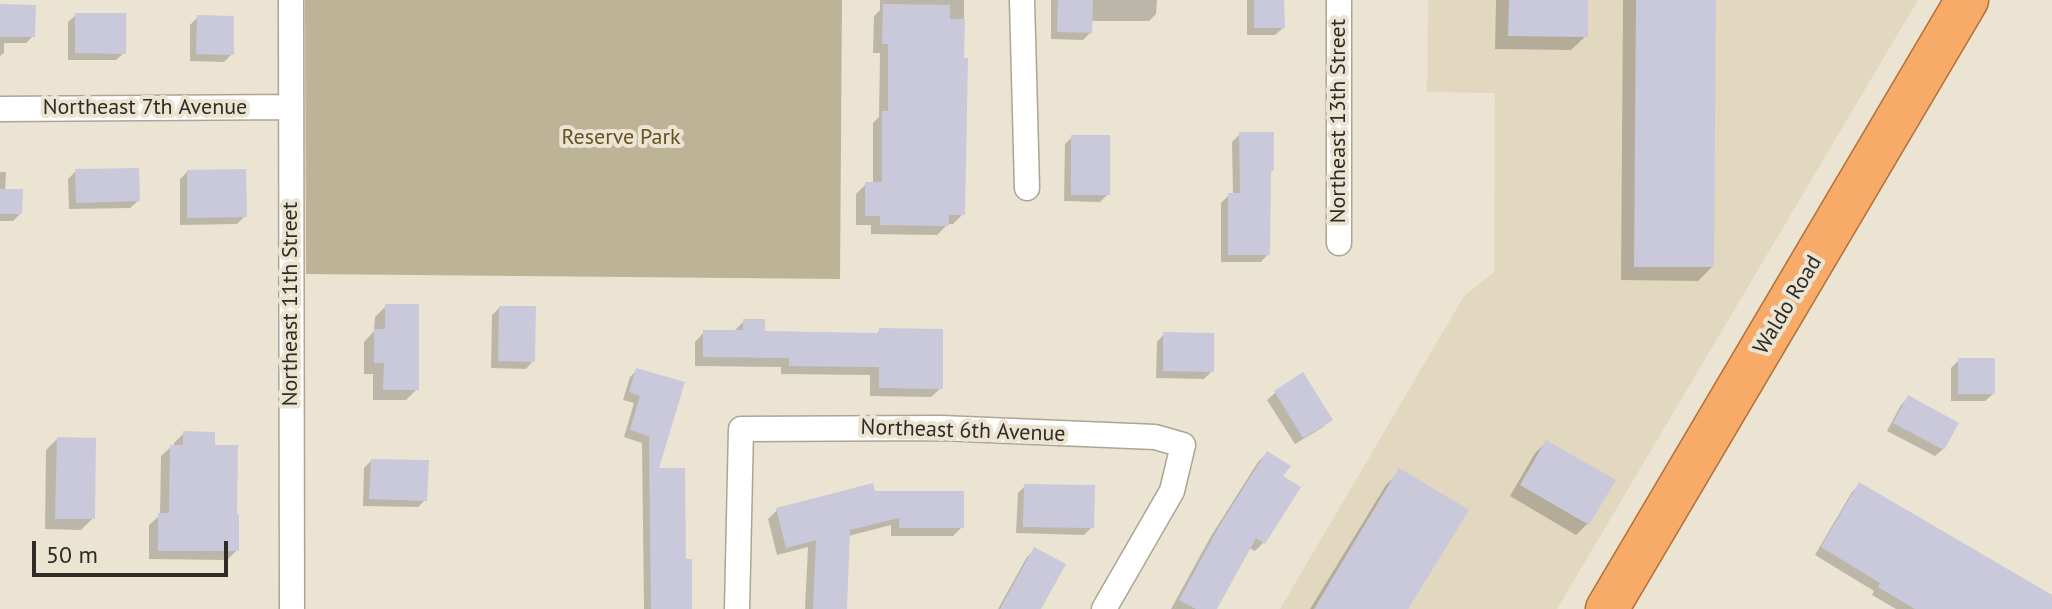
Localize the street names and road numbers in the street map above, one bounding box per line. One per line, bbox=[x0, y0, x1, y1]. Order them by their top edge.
street label: Northeast 13th Street bbox=[1326, 19, 1352, 223]
street label: Northeast 7th Avenue bbox=[43, 95, 247, 121]
street label: Northeast 11th Street bbox=[278, 202, 304, 406]
street label: Waldo Road bbox=[1748, 251, 1828, 359]
street label: Northeast 6th Avenue bbox=[860, 414, 1066, 448]

